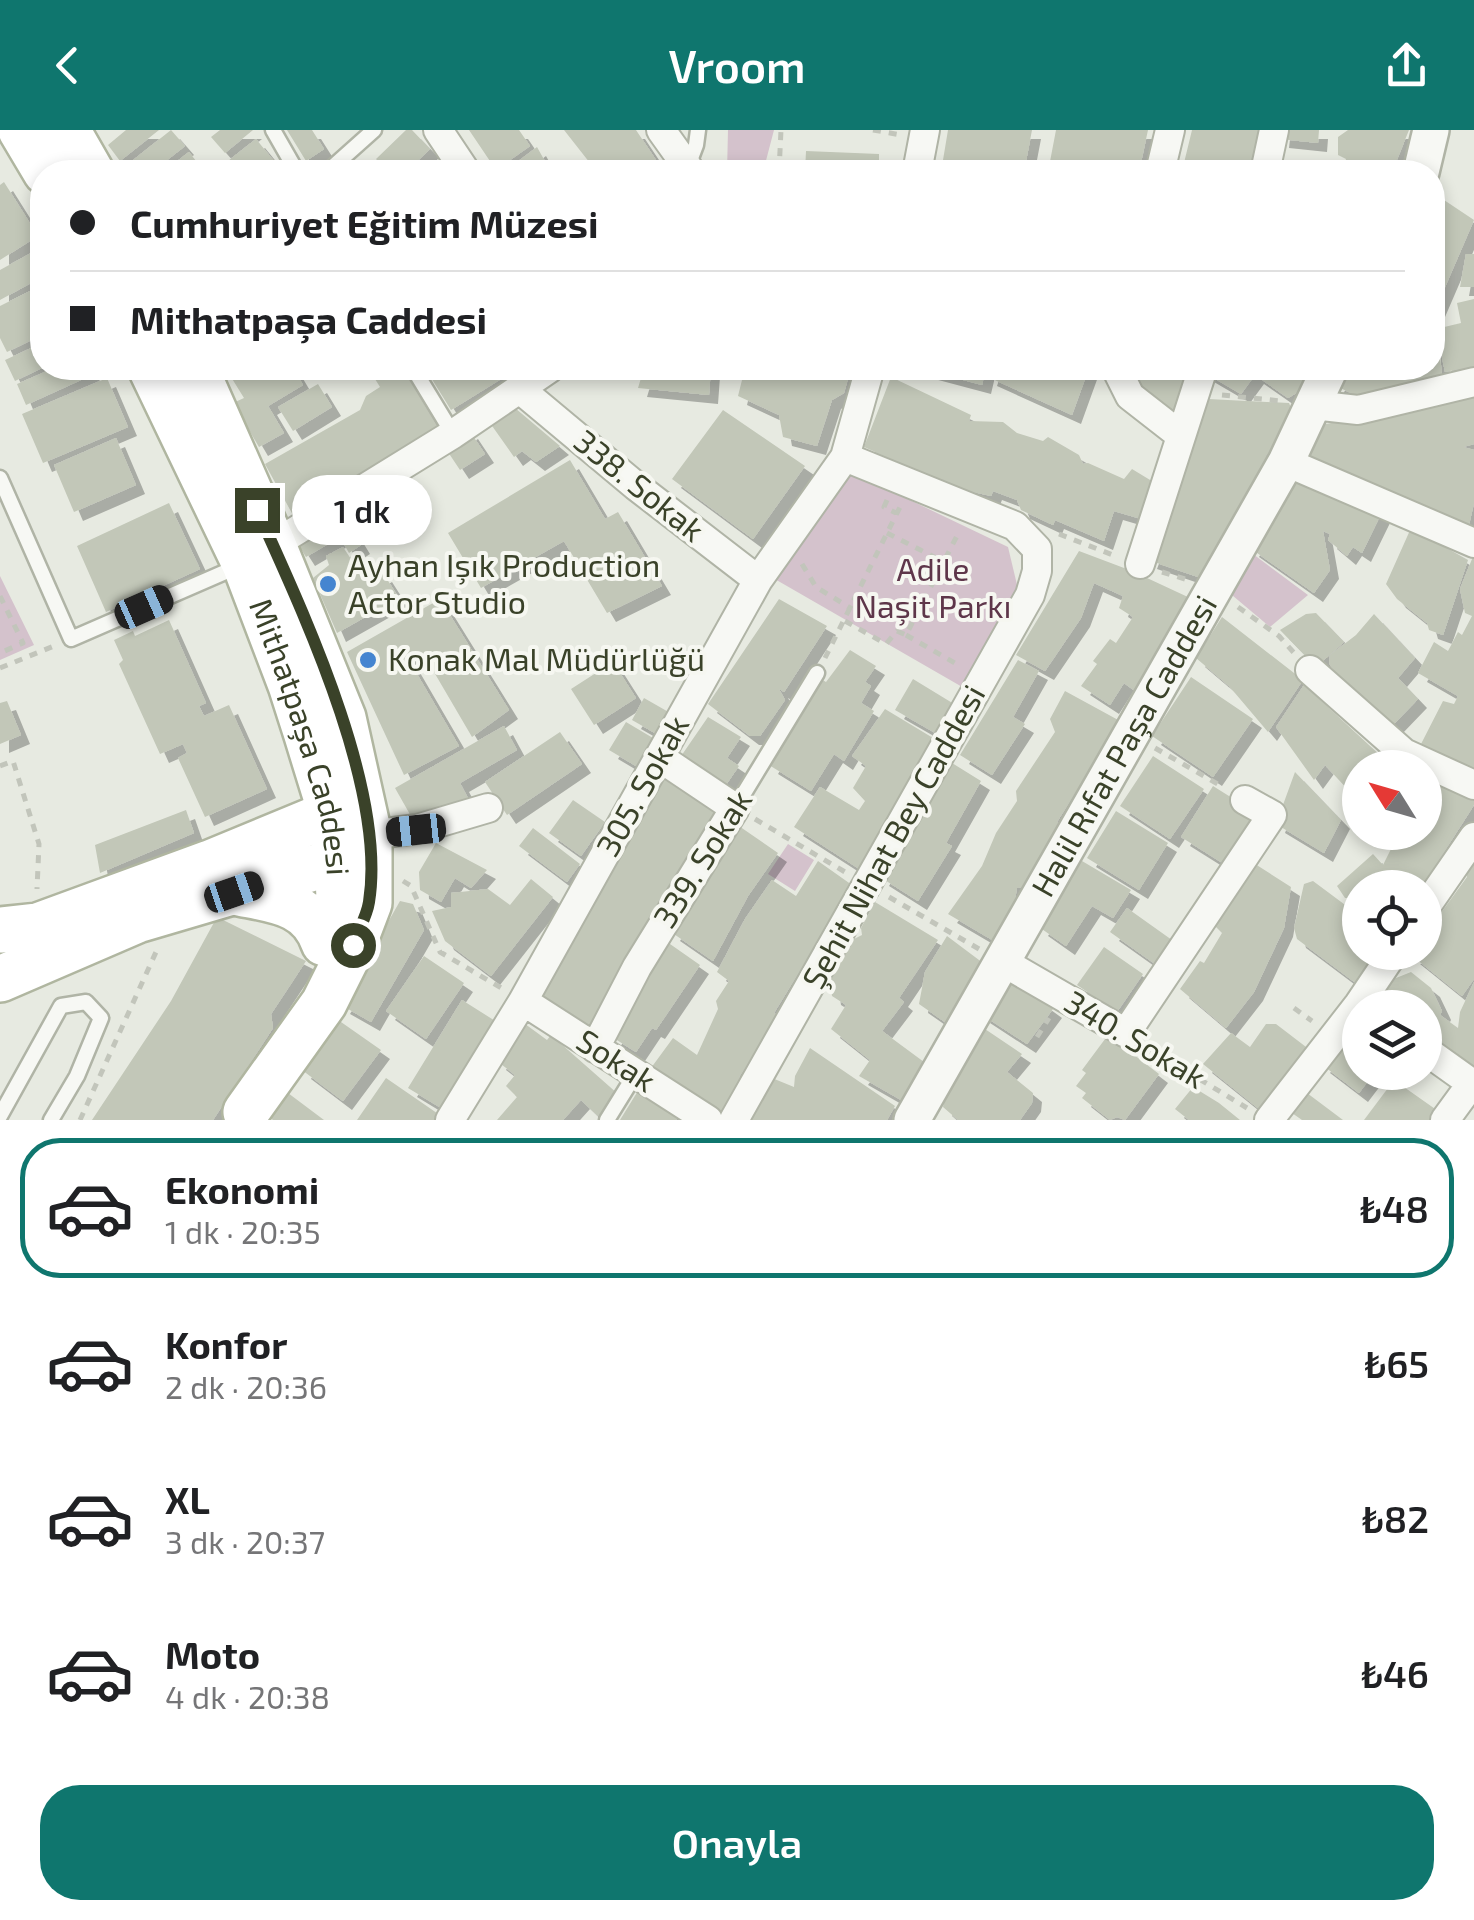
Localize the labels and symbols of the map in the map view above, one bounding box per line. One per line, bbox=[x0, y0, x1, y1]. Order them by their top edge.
street label: 338. Sokak bbox=[568, 421, 713, 548]
callout: 1 dk bbox=[292, 475, 432, 545]
route end bbox=[235, 488, 280, 533]
place label: Ayhan Işık Production Actor Studio bbox=[348, 545, 660, 620]
park label: Adile Naşit Parkı bbox=[854, 549, 1012, 626]
marker: Ayhan Işık Production Actor Studio bbox=[317, 573, 339, 595]
car bbox=[110, 581, 178, 633]
street label: Halil Rıfat Paşa Caddesi bbox=[1022, 588, 1223, 903]
street label: Mithatpaşa Caddesi bbox=[243, 593, 359, 876]
place label: Konak Mal Müdürlüğü bbox=[388, 639, 705, 677]
marker: Konak Mal Müdürlüğü bbox=[357, 649, 379, 671]
street label: Şehit Nihat Bey Caddesi bbox=[793, 678, 993, 995]
street label: 305. Sokak bbox=[587, 708, 695, 862]
north arrow bbox=[1342, 750, 1442, 850]
street label: 339. Sokak bbox=[644, 782, 758, 934]
car bbox=[385, 812, 447, 848]
car bbox=[201, 868, 267, 916]
route start bbox=[331, 923, 376, 968]
street label: 340. Sokak bbox=[1059, 981, 1213, 1095]
street label: Sokak bbox=[571, 1020, 664, 1099]

